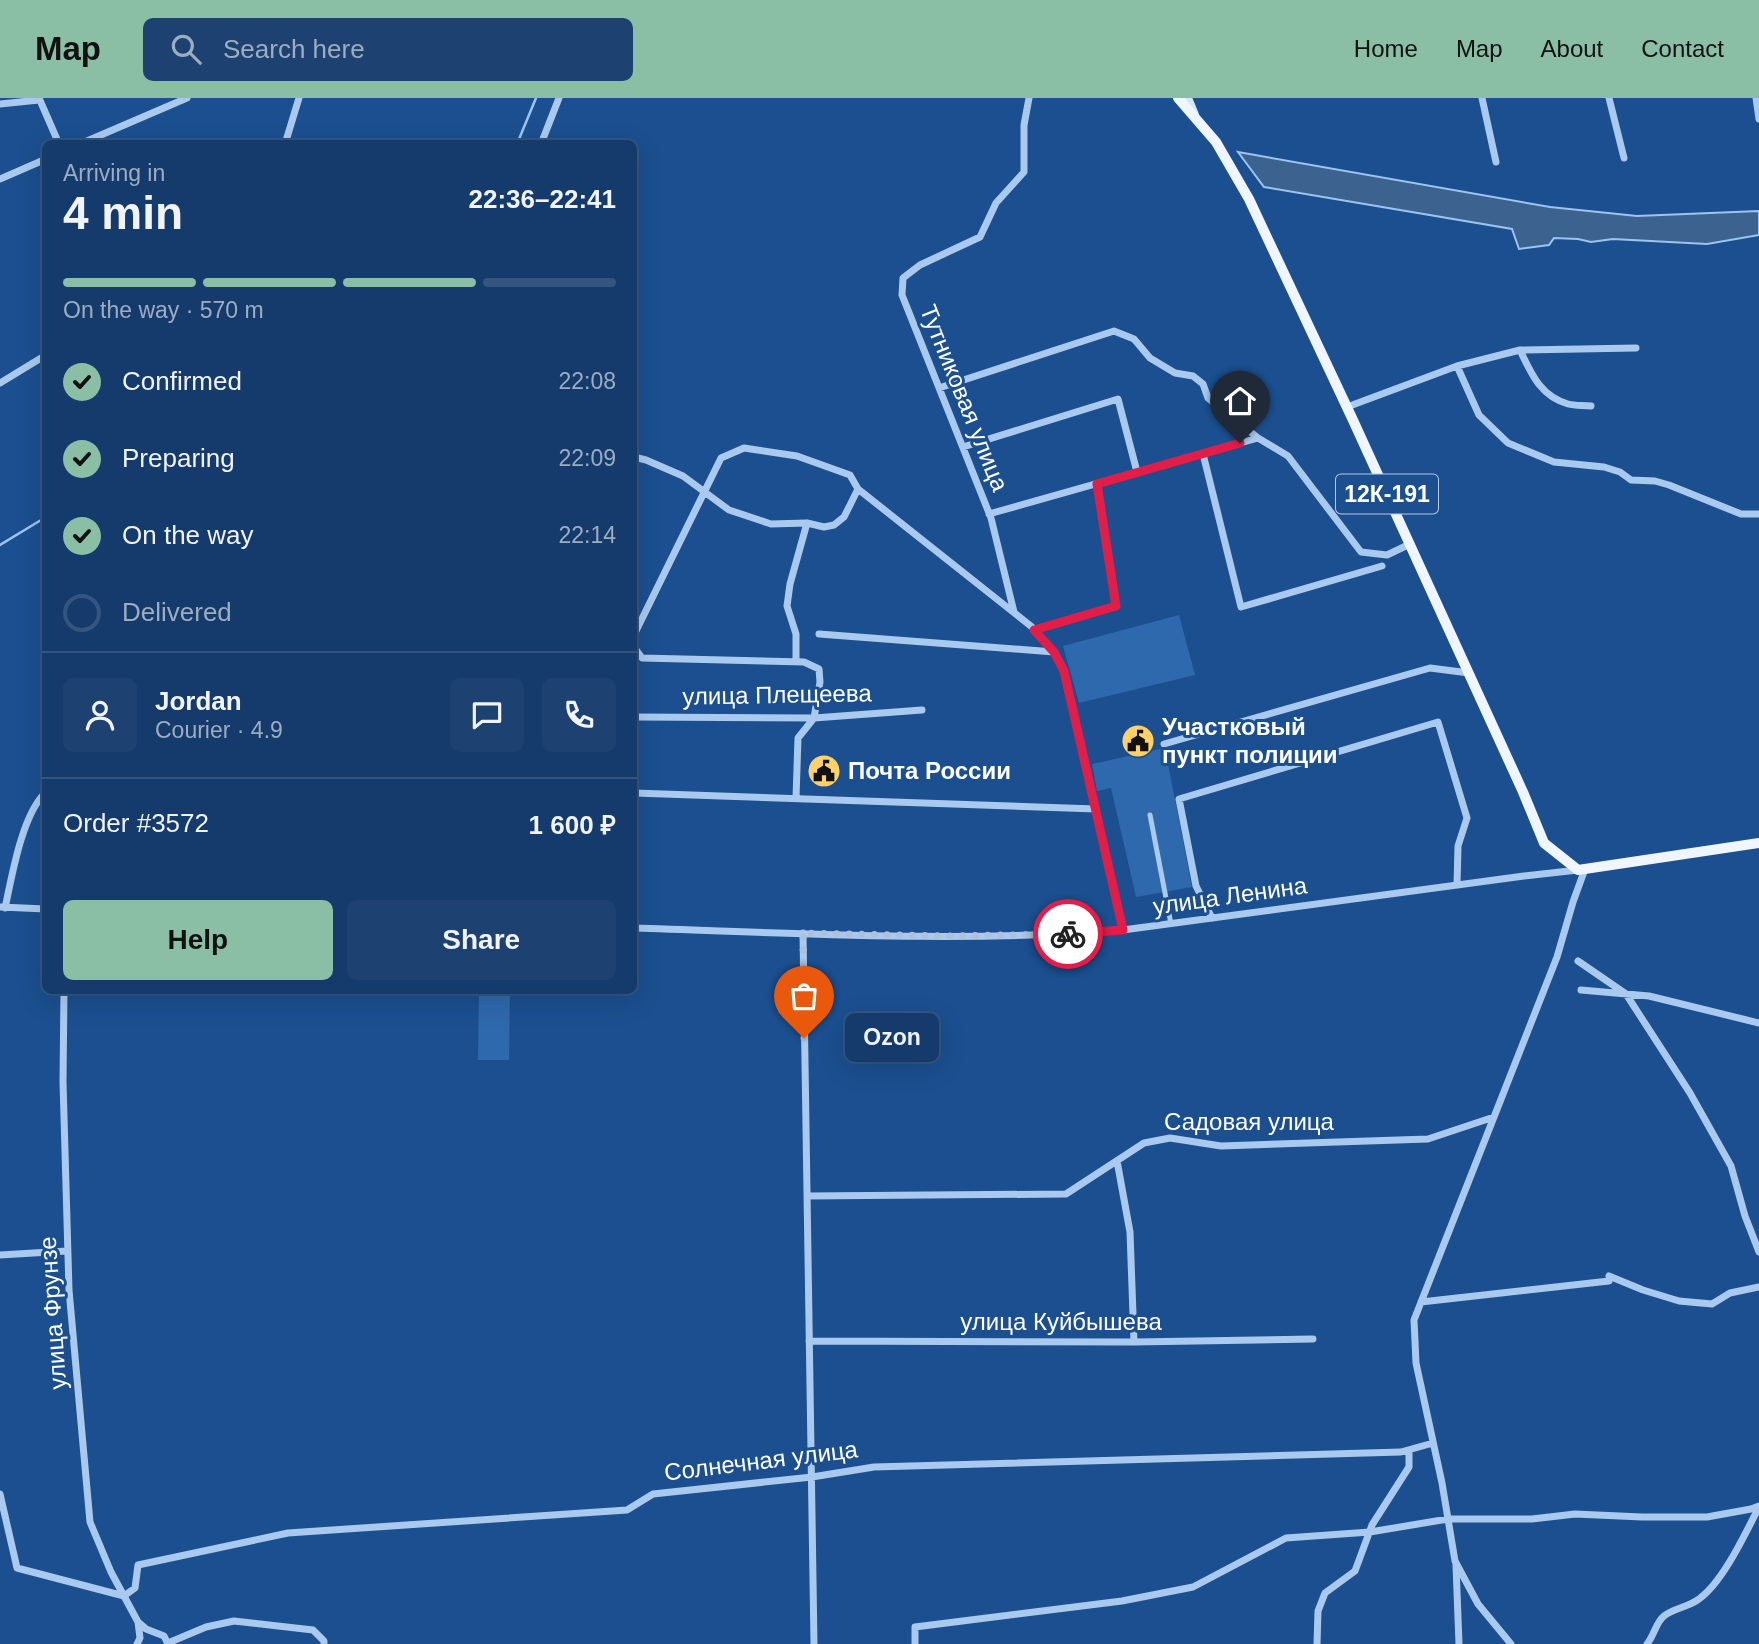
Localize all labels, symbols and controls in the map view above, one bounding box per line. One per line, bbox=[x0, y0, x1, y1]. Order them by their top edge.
search box bbox=[143, 18, 633, 81]
text: Map bbox=[35, 30, 101, 67]
icon: search bbox=[167, 30, 205, 68]
text: Search here bbox=[223, 34, 365, 64]
text: Home bbox=[1354, 35, 1418, 62]
text: Map bbox=[1456, 35, 1503, 62]
text: About bbox=[1541, 35, 1603, 62]
text: Contact bbox=[1641, 35, 1724, 62]
text: Arriving in bbox=[63, 160, 165, 186]
text: 22:36–22:41 bbox=[469, 184, 616, 214]
text: 4 min bbox=[63, 187, 183, 239]
text: On the way · 570 m bbox=[63, 297, 264, 323]
street label: Тутниковая улица bbox=[915, 301, 1014, 496]
icon: check bbox=[63, 363, 101, 401]
text: Confirmed bbox=[122, 366, 242, 396]
text: 22:08 bbox=[558, 368, 616, 394]
pin bbox=[1210, 371, 1270, 443]
icon: home bbox=[1221, 382, 1259, 420]
icon: check bbox=[63, 440, 101, 478]
text: Preparing bbox=[122, 443, 235, 473]
text: 22:09 bbox=[558, 445, 616, 471]
road number: 12К-191 bbox=[1336, 474, 1438, 514]
icon: check bbox=[63, 517, 101, 555]
text: On the way bbox=[122, 520, 254, 550]
text: 22:14 bbox=[558, 522, 616, 548]
text: Delivered bbox=[122, 597, 232, 627]
button: person bbox=[63, 678, 137, 752]
button: chat bbox=[450, 678, 524, 752]
button: phone bbox=[542, 678, 616, 752]
street label: улица Плещеева bbox=[682, 679, 872, 710]
text: Jordan bbox=[155, 686, 242, 716]
place label: Участковый пункт полиции bbox=[1162, 713, 1338, 768]
text: Courier · 4.9 bbox=[155, 717, 283, 743]
public building icon: Участковый пункт полиции bbox=[1119, 722, 1157, 760]
public building icon: Почта России bbox=[805, 752, 843, 790]
place label: Почта России bbox=[848, 757, 1011, 784]
text: Order #3572 bbox=[63, 808, 209, 838]
text: 1 600 ₽ bbox=[529, 810, 616, 840]
street label: улица Ленина bbox=[1151, 871, 1309, 920]
courier bbox=[1033, 899, 1103, 969]
button: Help bbox=[63, 900, 333, 980]
button: Share bbox=[347, 900, 616, 980]
icon: bike bbox=[1049, 915, 1087, 953]
pin bbox=[774, 966, 834, 1038]
icon: bag bbox=[785, 977, 823, 1015]
callout: Ozon bbox=[846, 1014, 940, 1062]
text: Ozon bbox=[863, 1024, 921, 1050]
street label: Садовая улица bbox=[1164, 1108, 1335, 1135]
street label: улица Фрунзе bbox=[34, 1236, 71, 1390]
street label: улица Куйбышева bbox=[960, 1308, 1162, 1335]
street label: Солнечная улица bbox=[663, 1435, 860, 1486]

